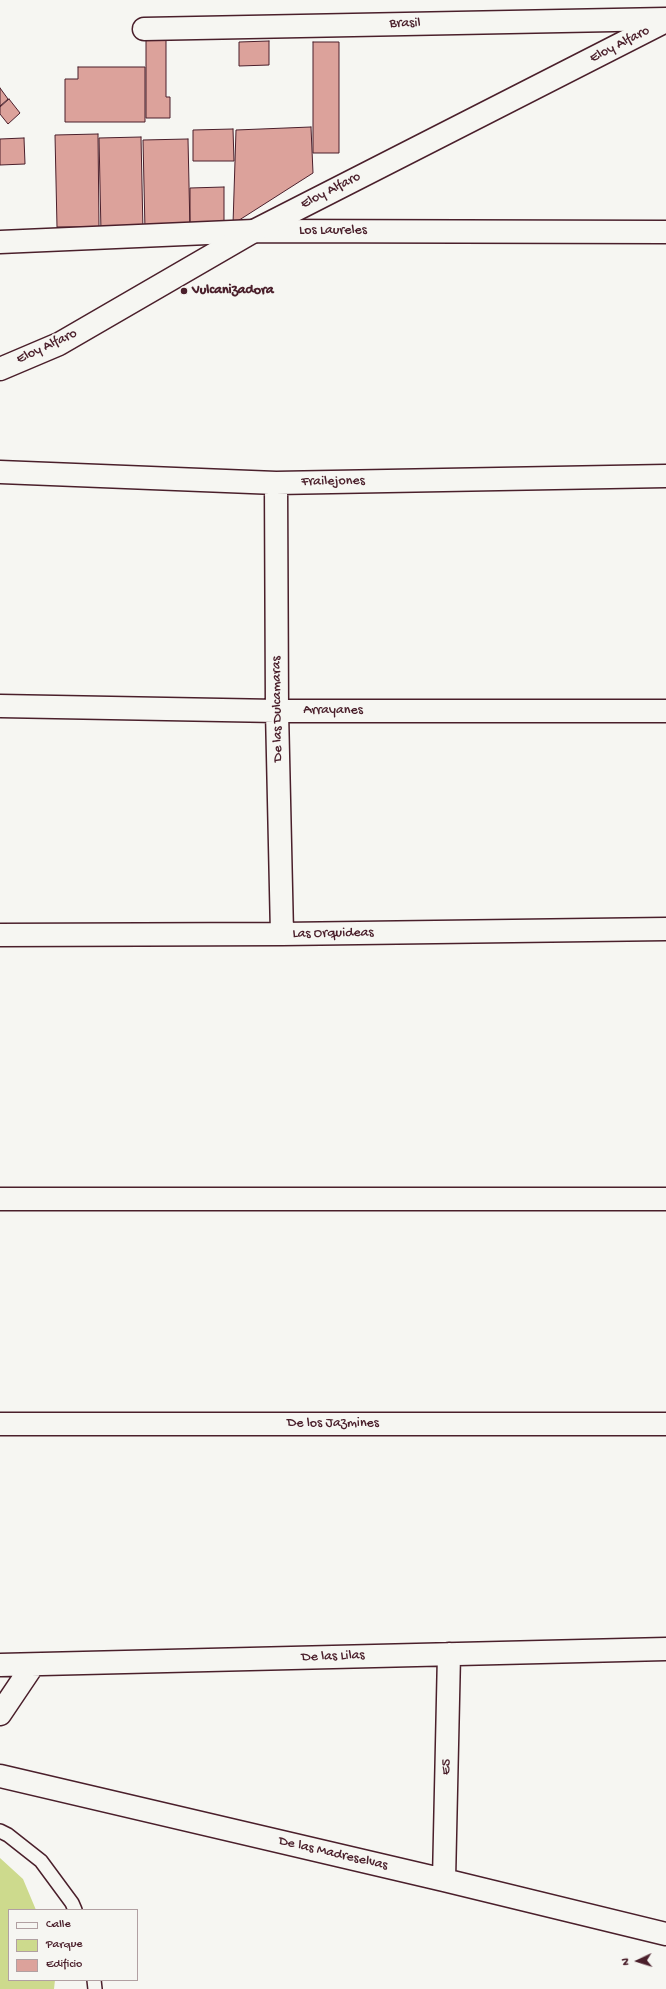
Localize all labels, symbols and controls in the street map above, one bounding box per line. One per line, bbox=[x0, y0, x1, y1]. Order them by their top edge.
street label: Brasil bbox=[389, 15, 421, 33]
street label: Eloy Alfaro bbox=[587, 23, 653, 67]
street label: Eloy Alfaro bbox=[298, 169, 364, 213]
street label: Los Laureles bbox=[299, 223, 367, 239]
place label: Vulcanizadora bbox=[192, 283, 274, 299]
marker: Vulcanizadora bbox=[179, 286, 189, 296]
street label: Eloy Alfaro bbox=[14, 326, 80, 368]
street label: Frailejones bbox=[301, 473, 365, 491]
street label: De las Dulcamaras bbox=[269, 656, 287, 762]
street label: Arrayanes bbox=[303, 703, 363, 719]
street label: Las Orquideas bbox=[292, 925, 374, 943]
street label: De los Jazmines bbox=[287, 1416, 379, 1432]
street label: De las Lilas bbox=[301, 1648, 365, 1666]
street label: E5 bbox=[438, 1759, 456, 1775]
street label: De las Madreselvas bbox=[277, 1833, 389, 1875]
legend bbox=[8, 1909, 138, 1981]
text: Calle bbox=[46, 1918, 71, 1932]
text: Parque bbox=[46, 1938, 83, 1952]
north arrow bbox=[618, 1941, 658, 1981]
text: Edificio bbox=[46, 1958, 82, 1972]
text: N bbox=[620, 1958, 632, 1966]

